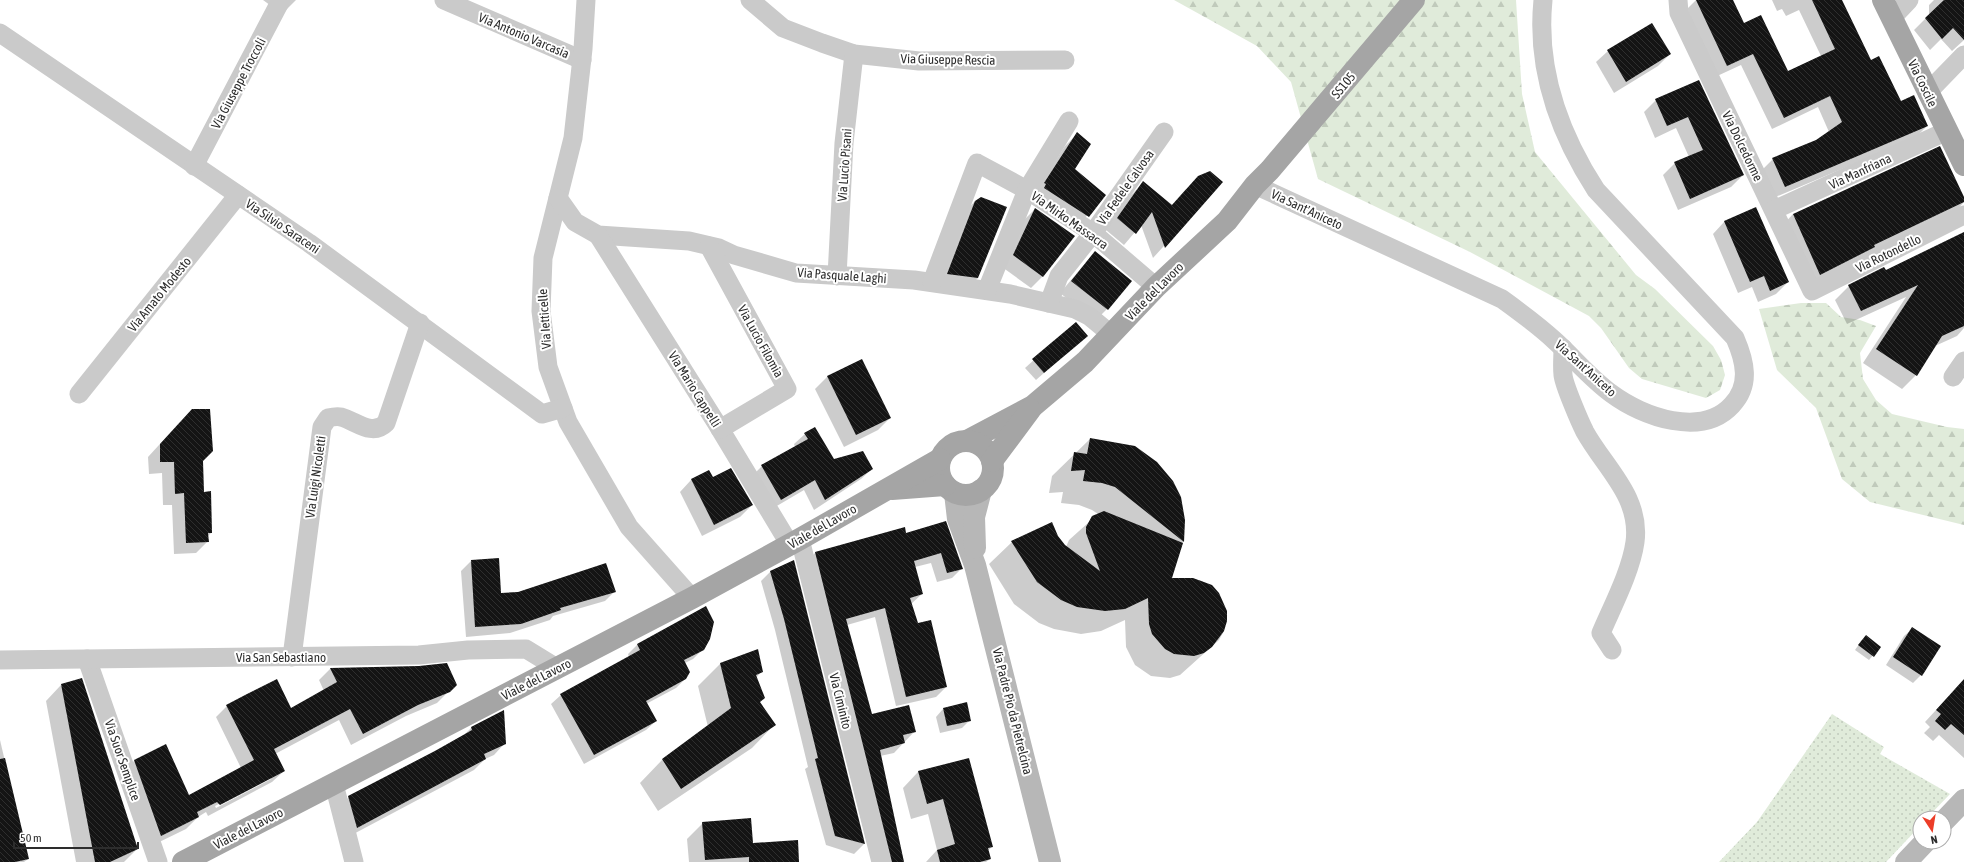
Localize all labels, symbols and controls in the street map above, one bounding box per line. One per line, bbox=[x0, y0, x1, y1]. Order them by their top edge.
street label: Via Antonio Varcasia bbox=[476, 10, 571, 61]
street label: Via Giuseppe Troccoli bbox=[208, 35, 269, 131]
street label: Via Giuseppe Rescia bbox=[901, 51, 995, 68]
street label: Via Coscile bbox=[1905, 57, 1940, 109]
street label: SS105 bbox=[1328, 69, 1359, 101]
street label: Via Dolcedorme bbox=[1719, 109, 1766, 184]
street label: Via Lucio Pisani bbox=[834, 128, 855, 202]
street label: Via Fedele Calvosa bbox=[1094, 147, 1157, 228]
street label: Via Manfriana bbox=[1827, 150, 1894, 192]
street label: Via Sant'Aniceto bbox=[1269, 186, 1345, 233]
street label: Via Mirko Massacra bbox=[1028, 188, 1111, 253]
street label: Via Silvio Saraceni bbox=[243, 196, 323, 257]
street label: Via Rotondello bbox=[1853, 231, 1923, 276]
street label: Via Amato Modesto bbox=[125, 254, 194, 335]
street label: Viale del Lavoro bbox=[1122, 259, 1187, 324]
street label: Via Pasquale Laghi bbox=[797, 265, 887, 286]
street label: Via Ietticelle bbox=[535, 288, 554, 350]
street label: Via Lucio Filomia bbox=[735, 303, 787, 380]
street label: Via Sant'Aniceto bbox=[1552, 337, 1619, 400]
street label: Via Mario Cappelli bbox=[665, 349, 724, 430]
street label: Via Luigi Nicoletti bbox=[302, 435, 329, 519]
street label: Viale del Lavoro bbox=[786, 501, 859, 552]
street label: Via Padre Pio da Pietrelcina bbox=[990, 646, 1036, 776]
street label: Via San Sebastiano bbox=[236, 650, 326, 665]
street label: Viale del Lavoro bbox=[499, 655, 574, 703]
street label: Via Ciminito bbox=[826, 671, 855, 731]
street label: Via Suor Semplice bbox=[102, 718, 143, 803]
street label: Viale del Lavoro bbox=[211, 804, 286, 852]
north arrow bbox=[1912, 810, 1952, 850]
scale bar bbox=[14, 824, 138, 850]
text: 50 m bbox=[20, 831, 42, 845]
text: N bbox=[1930, 833, 1939, 846]

